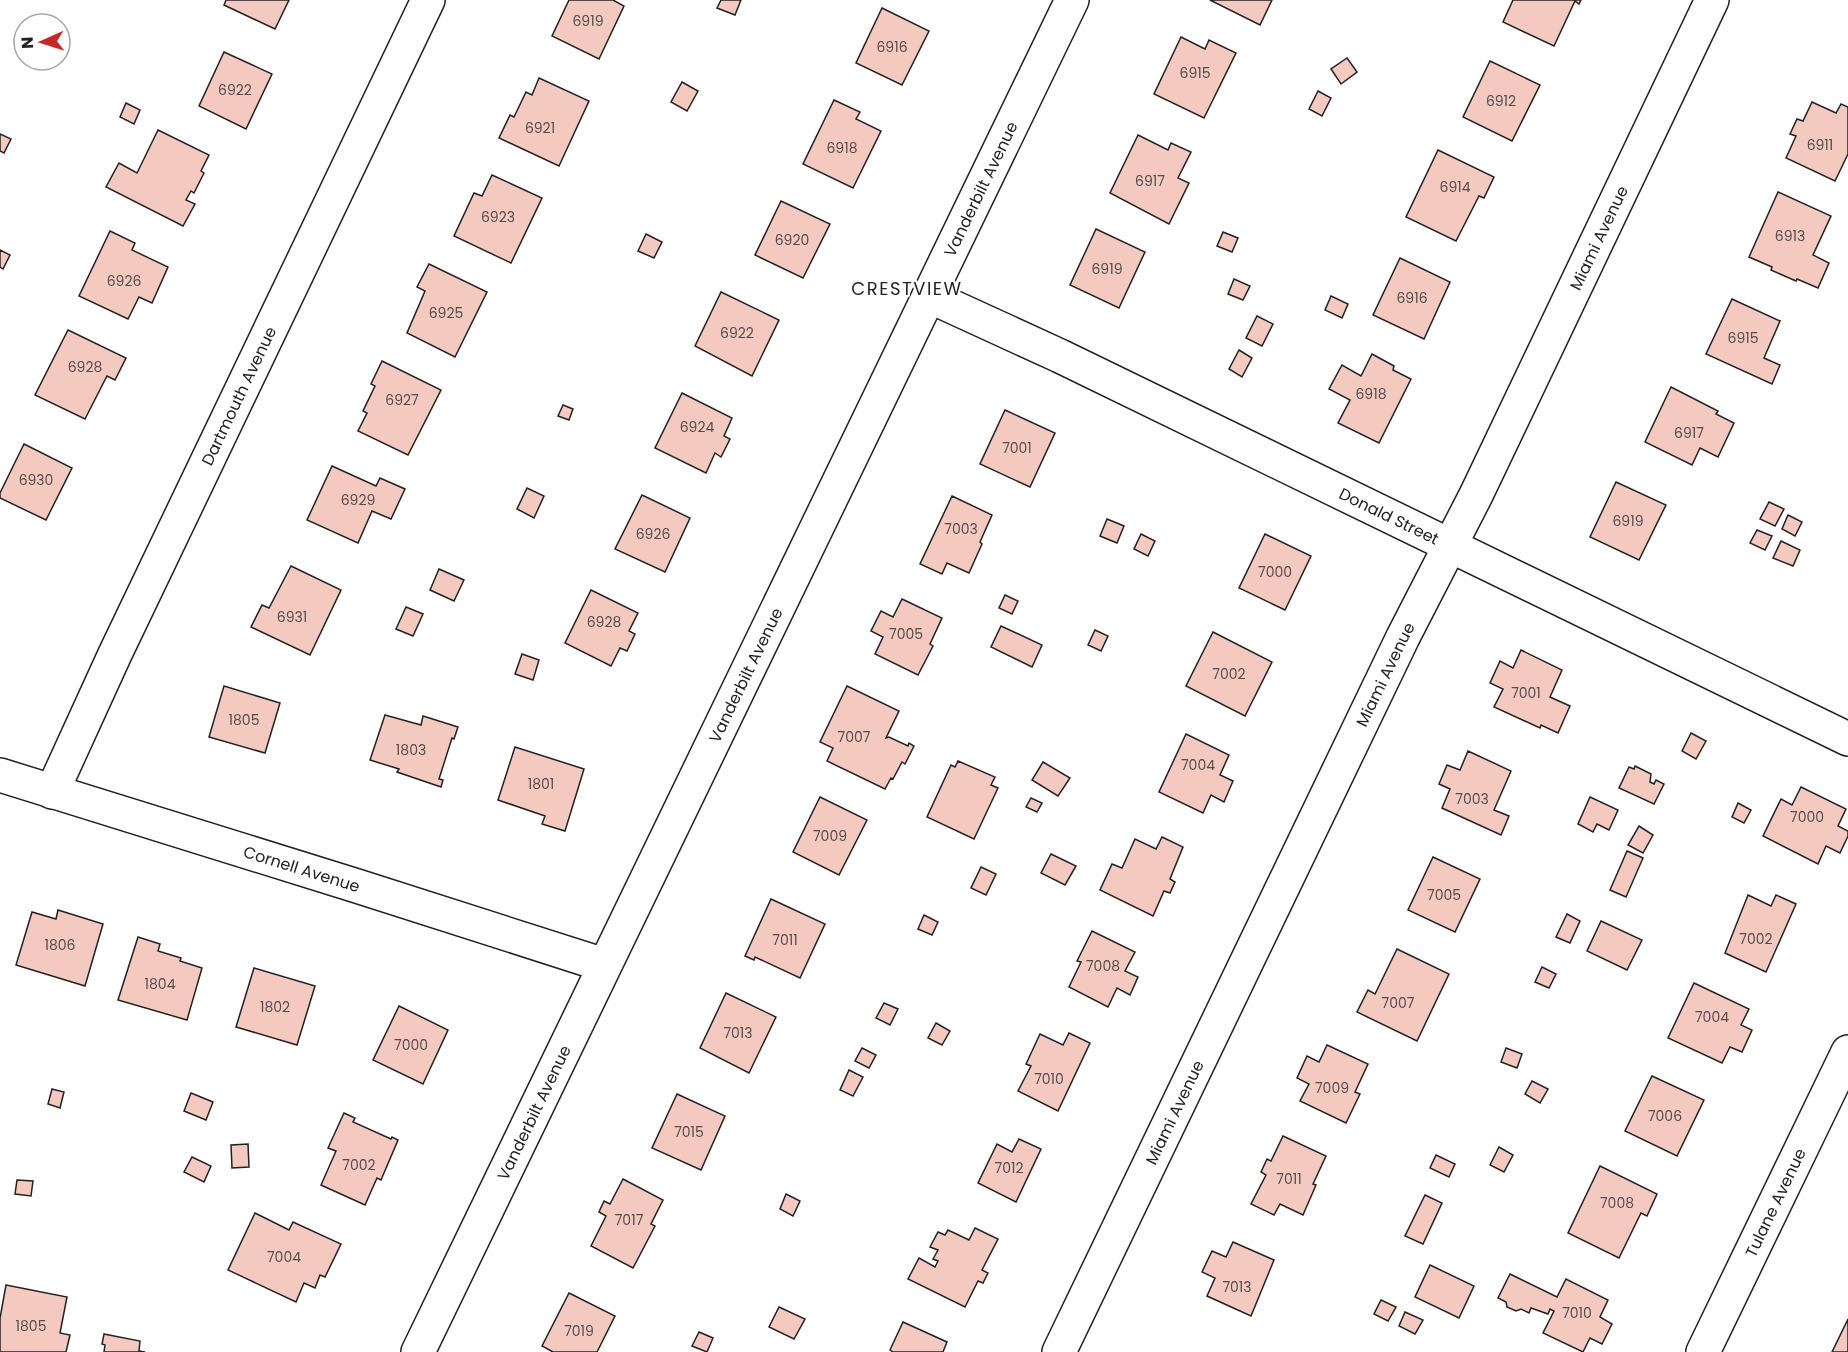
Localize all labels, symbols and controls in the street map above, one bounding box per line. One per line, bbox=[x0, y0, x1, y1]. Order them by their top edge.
house number: 6919 bbox=[572, 11, 604, 31]
north arrow bbox=[12, 12, 72, 72]
text: N bbox=[16, 36, 39, 49]
house number: 6916 bbox=[876, 37, 908, 57]
house number: 6915 bbox=[1180, 63, 1210, 83]
house number: 6922 bbox=[218, 80, 252, 100]
house number: 6912 bbox=[1486, 91, 1516, 111]
house number: 6921 bbox=[525, 118, 555, 138]
street label: Vanderbilt Avenue bbox=[939, 118, 1024, 261]
house number: 6911 bbox=[1807, 135, 1833, 155]
house number: 6918 bbox=[826, 138, 858, 158]
house number: 6917 bbox=[1135, 171, 1165, 191]
house number: 6914 bbox=[1440, 177, 1471, 197]
street label: Miami Avenue bbox=[1564, 182, 1634, 294]
house number: 6923 bbox=[481, 207, 515, 227]
house number: 6913 bbox=[1775, 226, 1805, 246]
house number: 6920 bbox=[775, 230, 809, 250]
house number: 6919 bbox=[1091, 259, 1123, 279]
house number: 6926 bbox=[107, 271, 141, 291]
district label: CRESTVIEW bbox=[851, 276, 963, 301]
house number: 6916 bbox=[1396, 288, 1428, 308]
house number: 6925 bbox=[429, 303, 463, 323]
street label: Dartmouth Avenue bbox=[196, 323, 282, 469]
house number: 6922 bbox=[720, 323, 754, 343]
house number: 6915 bbox=[1728, 328, 1758, 348]
house number: 6928 bbox=[68, 357, 102, 377]
house number: 6918 bbox=[1355, 384, 1387, 404]
house number: 6927 bbox=[385, 390, 419, 410]
house number: 6924 bbox=[680, 417, 714, 437]
house number: 6917 bbox=[1674, 423, 1704, 443]
house number: 7001 bbox=[1002, 438, 1032, 458]
house number: 6930 bbox=[19, 470, 53, 490]
street label: Donald Street bbox=[1335, 482, 1443, 551]
house number: 6929 bbox=[341, 490, 375, 510]
house number: 6919 bbox=[1612, 511, 1644, 531]
house number: 7003 bbox=[944, 519, 978, 539]
house number: 6926 bbox=[636, 524, 670, 544]
house number: 7000 bbox=[1258, 562, 1292, 582]
street label: Vanderbilt Avenue bbox=[703, 604, 788, 747]
house number: 6931 bbox=[277, 607, 307, 627]
house number: 6928 bbox=[587, 612, 621, 632]
street label: Miami Avenue bbox=[1351, 618, 1421, 731]
house number: 7005 bbox=[889, 624, 923, 644]
house number: 7002 bbox=[1212, 664, 1246, 684]
house number: 7001 bbox=[1511, 683, 1541, 703]
house number: 1805 bbox=[229, 710, 259, 730]
house number: 7007 bbox=[838, 727, 871, 747]
house number: 1803 bbox=[396, 740, 426, 760]
house number: 7004 bbox=[1181, 755, 1215, 775]
house number: 1801 bbox=[528, 774, 554, 794]
house number: 7003 bbox=[1455, 789, 1489, 809]
house number: 7000 bbox=[1790, 807, 1824, 827]
house number: 7009 bbox=[813, 826, 847, 846]
street label: Cornell Avenue bbox=[240, 840, 363, 898]
house number: 7005 bbox=[1427, 885, 1461, 905]
house number: 7002 bbox=[1739, 929, 1773, 949]
house number: 7011 bbox=[772, 930, 798, 950]
house number: 1806 bbox=[45, 935, 76, 955]
house number: 7008 bbox=[1086, 956, 1120, 976]
house number: 1804 bbox=[145, 974, 176, 994]
house number: 7007 bbox=[1382, 993, 1415, 1013]
house number: 1802 bbox=[260, 997, 290, 1017]
house number: 7004 bbox=[1695, 1007, 1729, 1027]
house number: 7013 bbox=[723, 1023, 753, 1043]
house number: 7000 bbox=[394, 1035, 428, 1055]
street label: Vanderbilt Avenue bbox=[492, 1041, 577, 1184]
street label: Miami Avenue bbox=[1140, 1056, 1210, 1169]
house number: 7010 bbox=[1034, 1069, 1064, 1089]
house number: 7009 bbox=[1315, 1078, 1349, 1098]
house number: 7006 bbox=[1648, 1106, 1682, 1126]
house number: 7015 bbox=[674, 1122, 704, 1142]
street label: Tulane Avenue bbox=[1740, 1144, 1812, 1261]
house number: 7002 bbox=[342, 1155, 376, 1175]
house number: 7012 bbox=[995, 1158, 1023, 1178]
house number: 7011 bbox=[1276, 1169, 1302, 1189]
house number: 7008 bbox=[1600, 1193, 1634, 1213]
house number: 7017 bbox=[615, 1210, 644, 1230]
house number: 7004 bbox=[267, 1247, 301, 1267]
house number: 7013 bbox=[1222, 1277, 1252, 1297]
house number: 7010 bbox=[1562, 1303, 1592, 1323]
house number: 1805 bbox=[16, 1316, 46, 1336]
house number: 7019 bbox=[564, 1321, 594, 1341]

